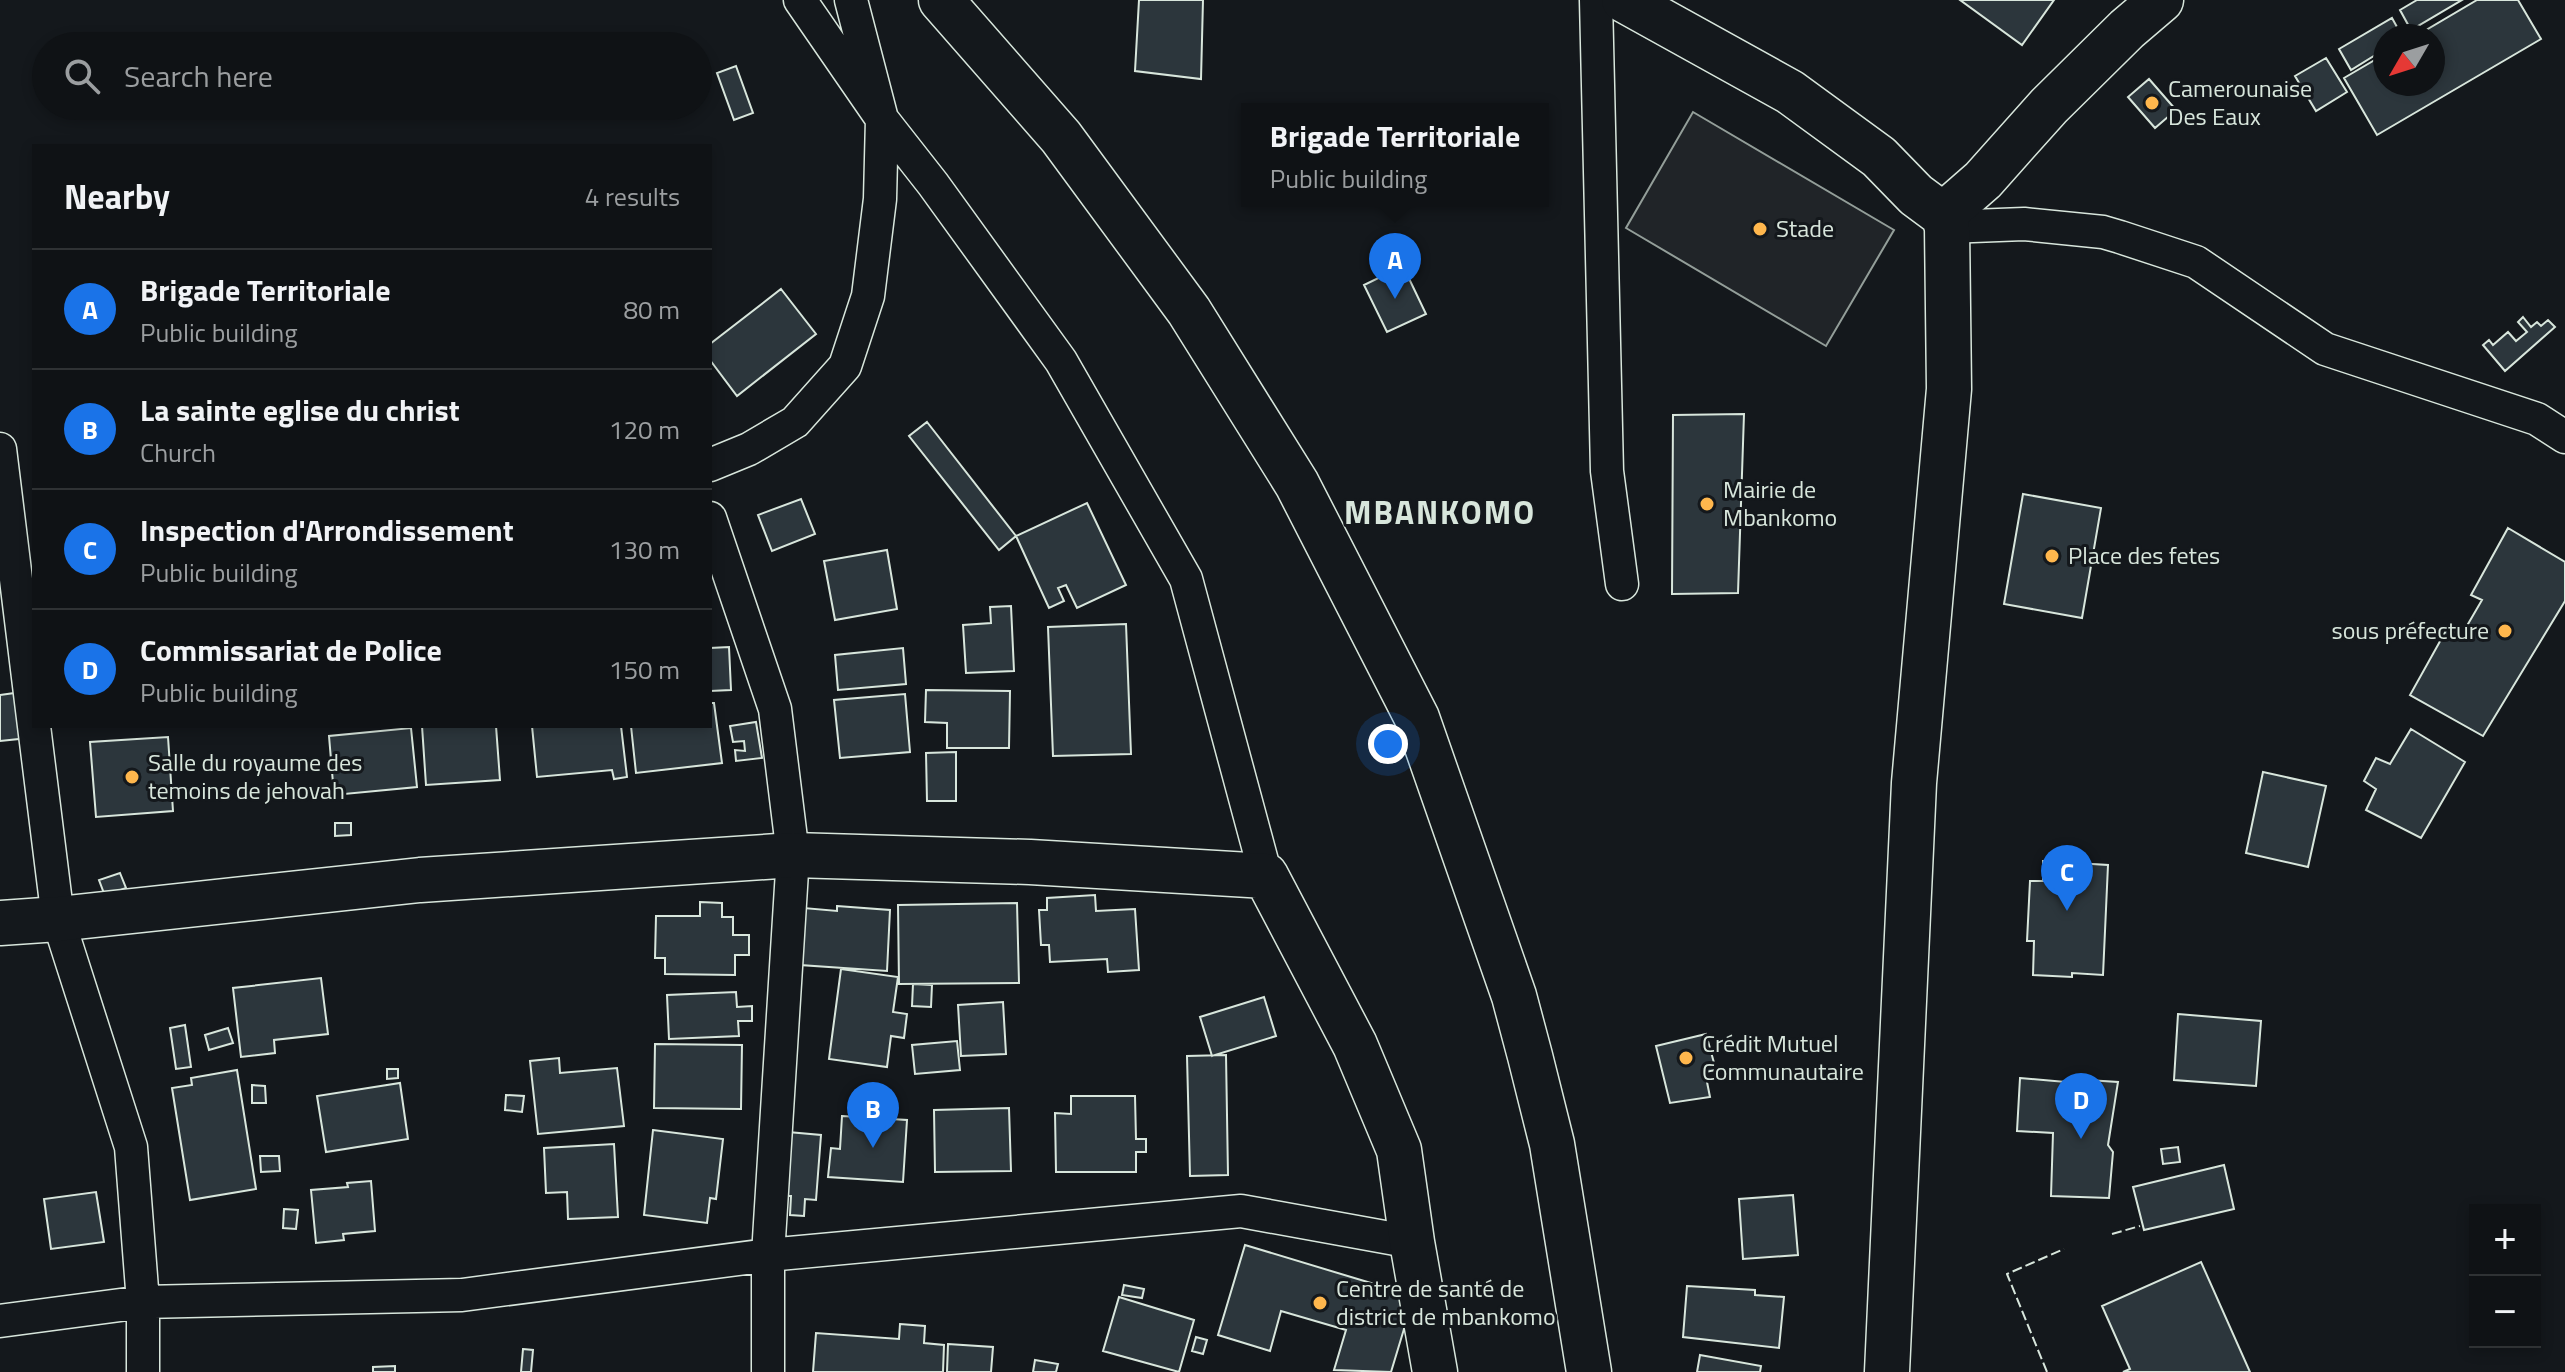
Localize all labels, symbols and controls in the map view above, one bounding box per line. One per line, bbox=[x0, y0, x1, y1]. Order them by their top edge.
north arrow bbox=[2373, 24, 2445, 96]
search box bbox=[32, 32, 712, 120]
text: Search here bbox=[124, 53, 273, 99]
icon: search bbox=[60, 54, 104, 98]
place label: Camerounaise Des Eaux bbox=[2168, 70, 2312, 134]
marker: Camerounaise Des Eaux bbox=[2143, 94, 2161, 112]
popup bbox=[1241, 103, 1549, 207]
text: Brigade Territoriale bbox=[1270, 113, 1520, 159]
text: Public building bbox=[1270, 159, 1427, 198]
text: Nearby bbox=[64, 170, 170, 222]
text: 4 results bbox=[585, 177, 680, 216]
place label: Stade bbox=[1776, 210, 1834, 246]
marker: Stade bbox=[1751, 220, 1769, 238]
pin: A bbox=[1369, 233, 1421, 299]
text: Brigade Territoriale bbox=[140, 267, 390, 313]
text: A bbox=[82, 290, 98, 329]
text: 80 m bbox=[623, 290, 680, 329]
text: Public building bbox=[140, 313, 298, 352]
text: La sainte eglise du christ bbox=[140, 387, 460, 433]
text: B bbox=[82, 410, 98, 449]
text: 120 m bbox=[609, 410, 680, 449]
text: Church bbox=[140, 433, 216, 472]
place label: Mairie de Mbankomo bbox=[1723, 471, 1837, 535]
district label: MBANKOMO bbox=[1344, 488, 1536, 536]
marker: Mairie de Mbankomo bbox=[1698, 495, 1716, 513]
text: Inspection d'Arrondissement bbox=[140, 507, 514, 553]
text: C bbox=[83, 530, 97, 569]
text: 130 m bbox=[609, 530, 680, 569]
place label: Place des fetes bbox=[2068, 537, 2220, 573]
marker: Place des fetes bbox=[2043, 547, 2061, 565]
text: Public building bbox=[140, 553, 298, 592]
place label: sous préfecture bbox=[2331, 612, 2489, 648]
marker: sous préfecture bbox=[2496, 622, 2514, 640]
text: Commissariat de Police bbox=[140, 627, 442, 673]
text: D bbox=[82, 650, 98, 689]
text: 150 m bbox=[609, 650, 680, 689]
text: Public building bbox=[140, 673, 298, 712]
your location bbox=[1368, 724, 1408, 764]
place label: Salle du royaume des temoins de jehovah bbox=[148, 744, 362, 808]
marker: Salle du royaume des temoins de jehovah bbox=[123, 768, 141, 786]
pin: C bbox=[2041, 845, 2093, 911]
place label: Crédit Mutuel Communautaire bbox=[1702, 1025, 1864, 1089]
marker: Crédit Mutuel Communautaire bbox=[1677, 1049, 1695, 1067]
pin: D bbox=[2055, 1073, 2107, 1139]
pin: B bbox=[847, 1082, 899, 1148]
map controls bbox=[2469, 1204, 2541, 1348]
button: + bbox=[2469, 1204, 2541, 1276]
place label: Centre de santé de district de mbankomo bbox=[1336, 1270, 1556, 1334]
button: − bbox=[2469, 1276, 2541, 1348]
marker: Centre de santé de district de mbankomo bbox=[1311, 1294, 1329, 1312]

